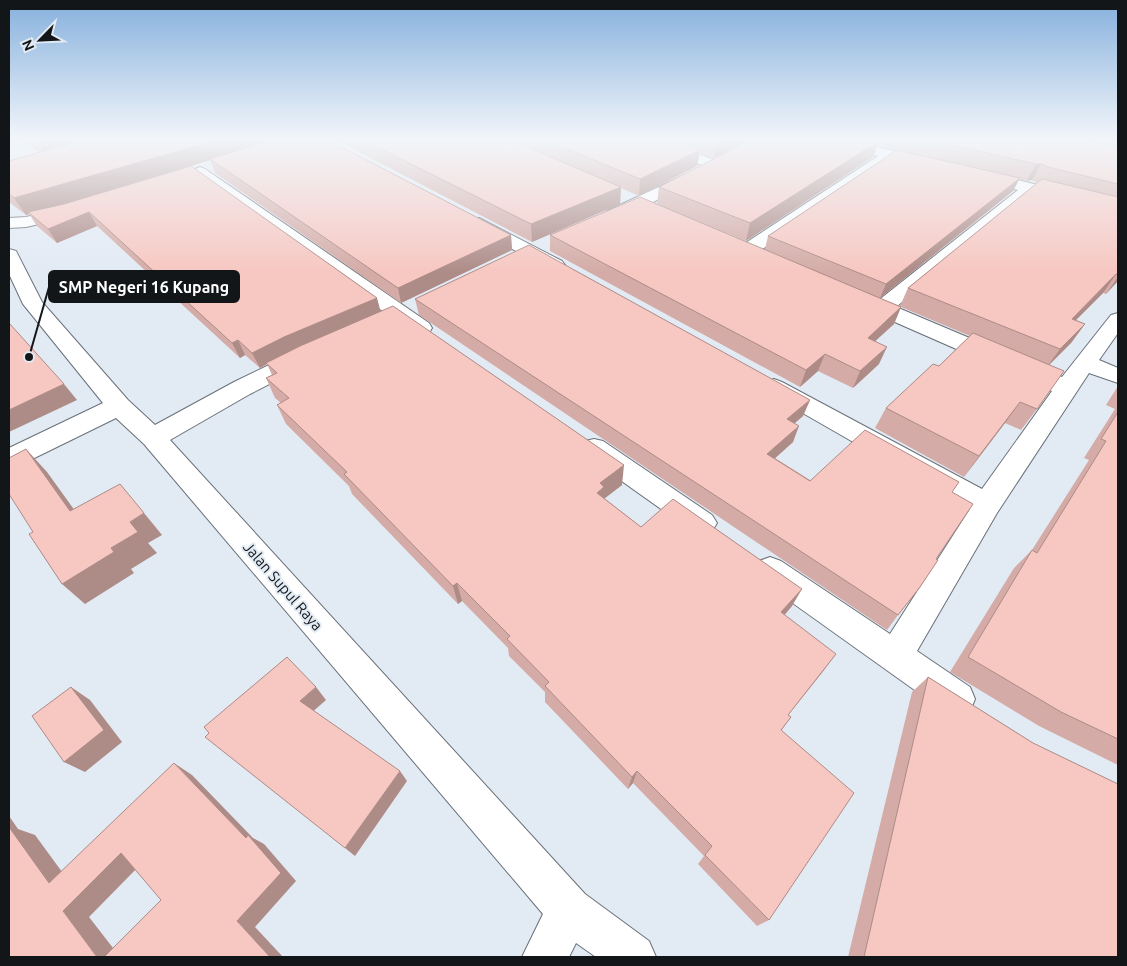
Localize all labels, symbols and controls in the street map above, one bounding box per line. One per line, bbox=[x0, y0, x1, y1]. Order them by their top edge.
north arrow bbox=[15, 15, 65, 65]
text: N bbox=[19, 37, 38, 53]
callout: SMP Negeri 16 Kupang bbox=[49, 271, 239, 302]
text: SMP Negeri 16 Kupang bbox=[59, 278, 229, 296]
street label: Jalan Supul Raya bbox=[240, 538, 326, 634]

